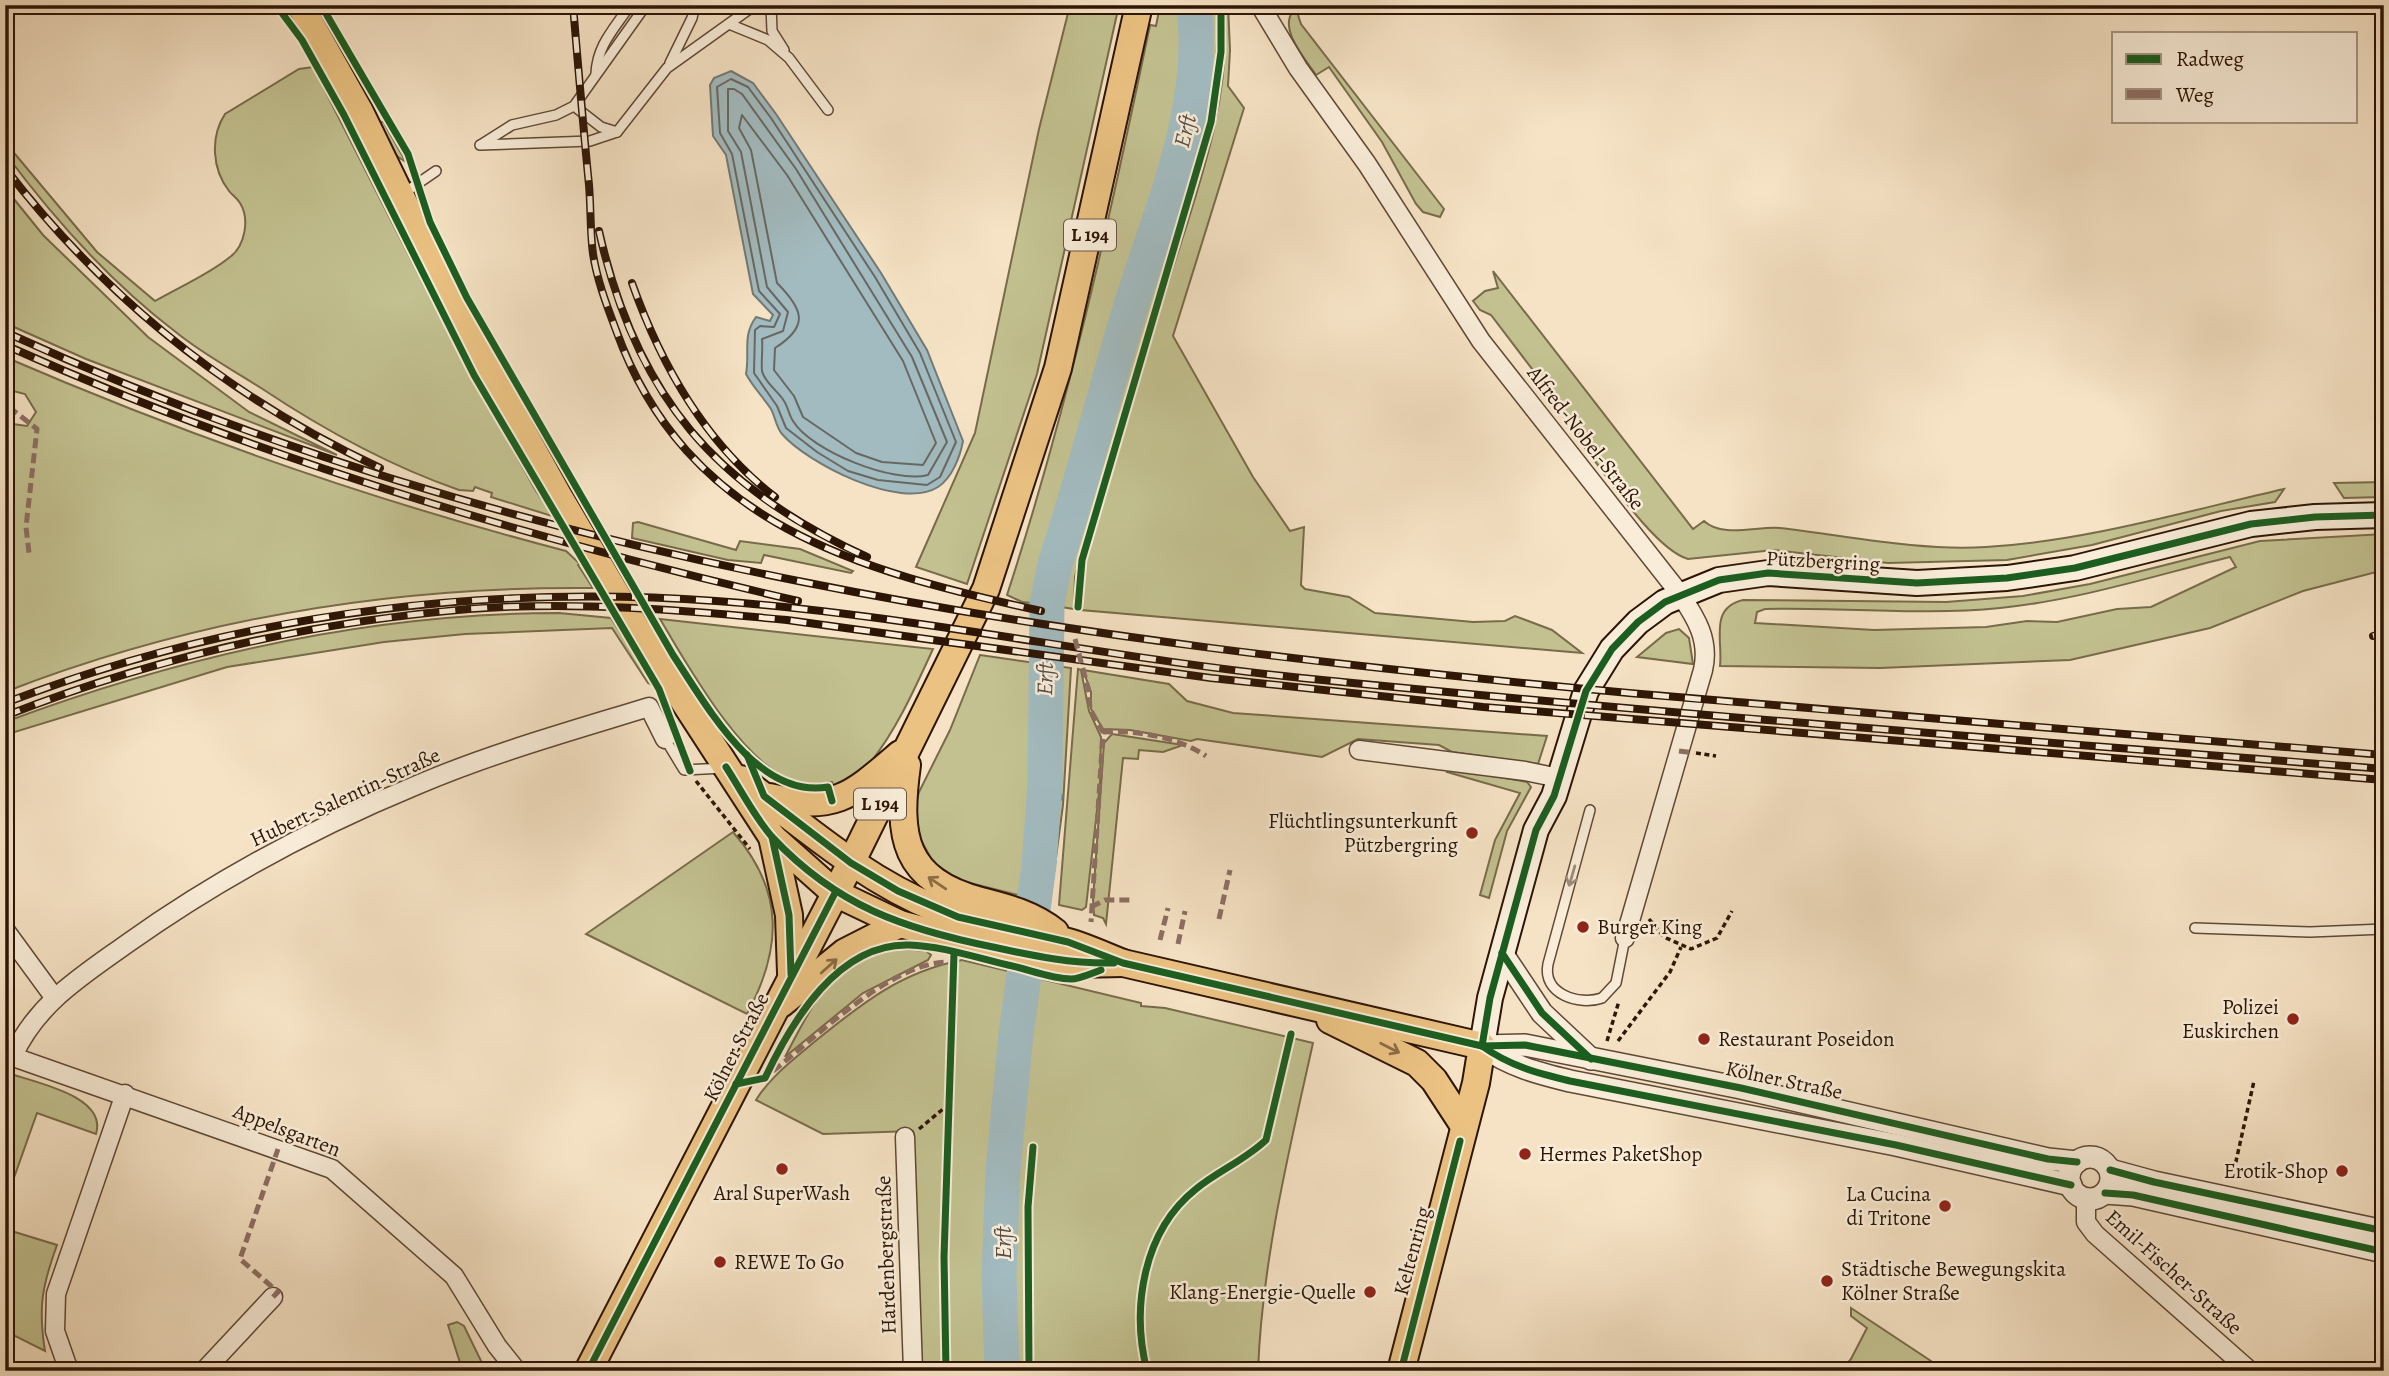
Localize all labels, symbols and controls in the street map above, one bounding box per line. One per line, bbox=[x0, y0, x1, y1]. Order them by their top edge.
legend bbox=[2112, 32, 2358, 122]
text: Radweg bbox=[2176, 45, 2244, 73]
text: Weg bbox=[2175, 81, 2214, 109]
water label: Erft bbox=[1166, 110, 1204, 151]
road number: L 194 bbox=[1064, 219, 1116, 250]
street label: Alfred-Nobel-Straße bbox=[1520, 359, 1651, 516]
street label: Pützbergring bbox=[1765, 544, 1881, 578]
water label: Erft bbox=[1029, 661, 1061, 696]
street label: Hubert-Salentin-Straße bbox=[245, 741, 445, 853]
road number: L 194 bbox=[854, 789, 906, 820]
place label: Flüchtlingsunterkunft Pützbergring bbox=[1268, 807, 1458, 859]
marker: Flüchtlingsunterkunft Pützbergring bbox=[1464, 825, 1480, 841]
one-way arrow bbox=[1565, 864, 1578, 887]
one-way arrow bbox=[928, 876, 947, 890]
place label: Burger King bbox=[1597, 913, 1703, 941]
marker: Burger King bbox=[1575, 919, 1591, 935]
one-way arrow bbox=[820, 957, 837, 974]
street label: Kölner Straße bbox=[697, 988, 775, 1106]
place label: Polizei Euskirchen bbox=[2182, 993, 2279, 1045]
marker: Polizei Euskirchen bbox=[2285, 1011, 2301, 1027]
place label: Restaurant Poseidon bbox=[1718, 1025, 1894, 1053]
marker: Restaurant Poseidon bbox=[1696, 1031, 1712, 1047]
one-way arrow bbox=[1380, 1042, 1400, 1056]
street label: Kölner Straße bbox=[1723, 1054, 1845, 1106]
street label: Appelsgarten bbox=[228, 1096, 345, 1163]
place label: Hermes PaketShop bbox=[1539, 1140, 1702, 1168]
marker: Hermes PaketShop bbox=[1517, 1146, 1533, 1162]
place label: Erotik-Shop bbox=[2224, 1157, 2328, 1185]
marker: Aral SuperWash bbox=[774, 1161, 790, 1177]
marker: Erotik-Shop bbox=[2334, 1163, 2350, 1179]
street label: Hardenbergstraße bbox=[869, 1175, 903, 1335]
place label: Aral SuperWash bbox=[713, 1179, 850, 1207]
place label: La Cucina di Tritone bbox=[1846, 1180, 1931, 1232]
marker: La Cucina di Tritone bbox=[1937, 1198, 1953, 1214]
street label: Keltenring bbox=[1387, 1203, 1437, 1299]
street label: Emil-Fischer-Straße bbox=[2100, 1203, 2248, 1341]
water label: Erft bbox=[988, 1225, 1019, 1259]
place label: REWE To Go bbox=[734, 1248, 844, 1276]
marker: REWE To Go bbox=[712, 1254, 728, 1270]
place label: Städtische Bewegungskita Kölner Straße bbox=[1841, 1255, 2066, 1307]
marker: Städtische Bewegungskita Kölner Straße bbox=[1819, 1273, 1835, 1289]
place label: Klang-Energie-Quelle bbox=[1169, 1278, 1356, 1306]
marker: Klang-Energie-Quelle bbox=[1362, 1284, 1378, 1300]

